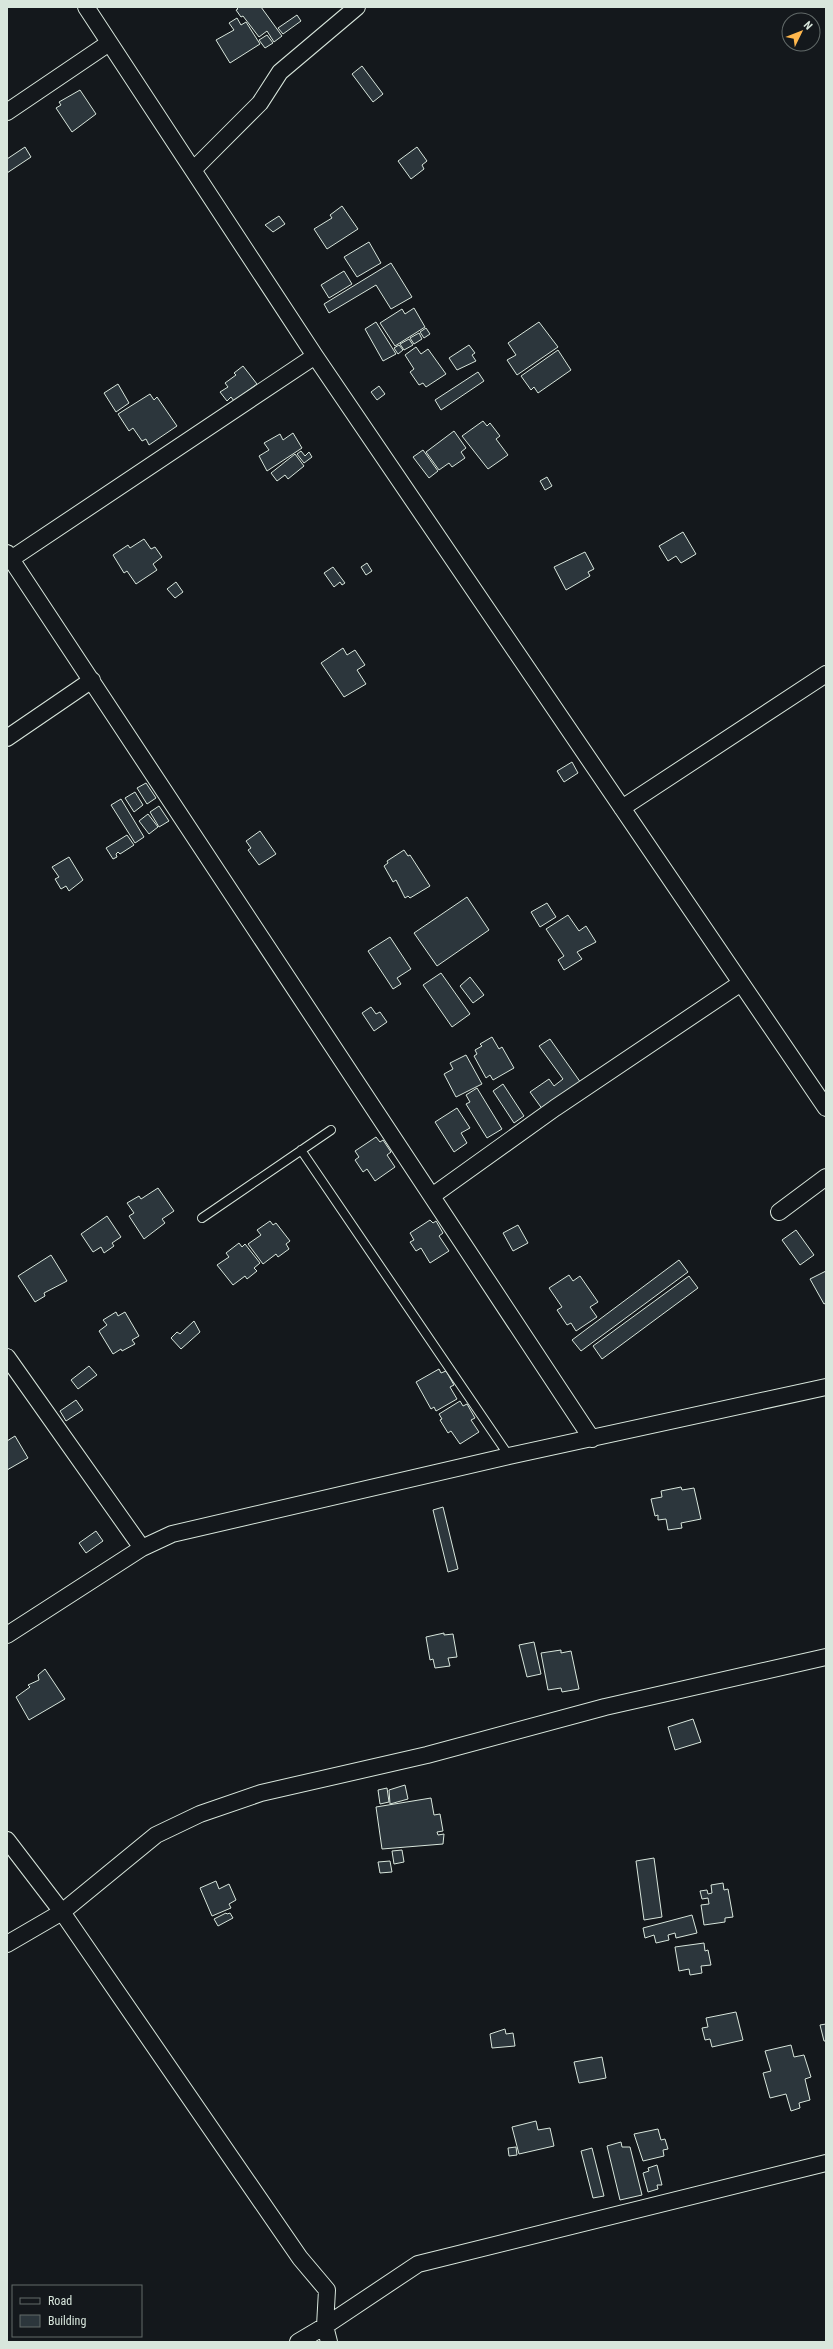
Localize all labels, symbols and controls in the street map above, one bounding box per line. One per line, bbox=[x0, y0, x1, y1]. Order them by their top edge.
north arrow bbox=[781, 12, 821, 52]
text: N bbox=[801, 19, 815, 33]
legend bbox=[12, 2285, 142, 2337]
text: Road bbox=[48, 2294, 72, 2308]
text: Building bbox=[48, 2314, 86, 2328]

